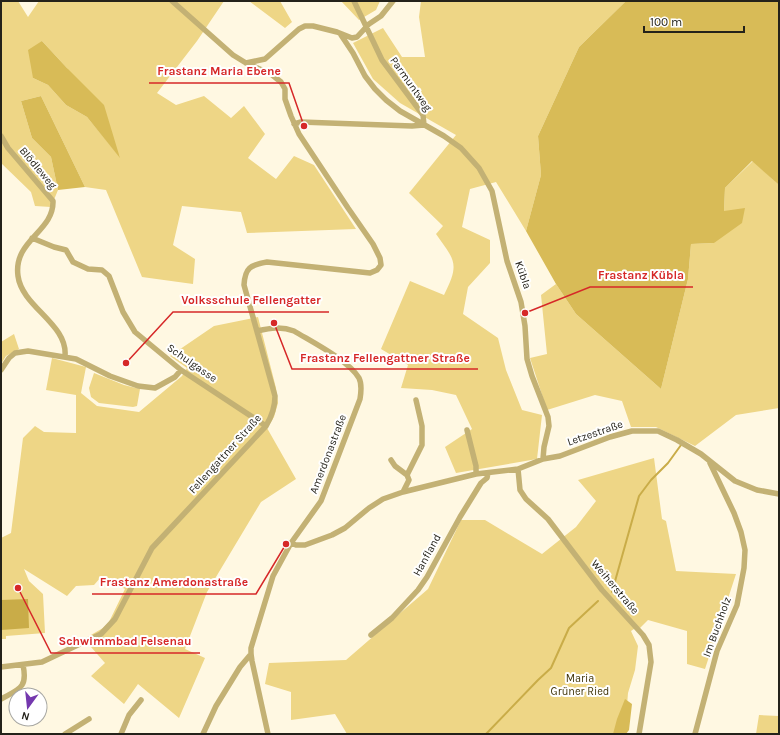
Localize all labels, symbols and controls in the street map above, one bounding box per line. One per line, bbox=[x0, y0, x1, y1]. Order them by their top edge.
scale bar bbox=[644, 8, 744, 34]
text: 100 m bbox=[650, 15, 682, 29]
street label: Parmuntweg bbox=[387, 54, 435, 114]
callout: Frastanz Maria Ebene bbox=[149, 59, 289, 83]
text: Frastanz Maria Ebene bbox=[157, 64, 281, 78]
street label: Blödleweg bbox=[17, 144, 60, 192]
street label: Kübla bbox=[512, 259, 534, 291]
callout: Frastanz Kübla bbox=[590, 263, 693, 287]
text: Frastanz Kübla bbox=[598, 268, 684, 282]
callout: Volksschule Fellengatter bbox=[173, 288, 329, 312]
text: Volksschule Fellengatter bbox=[181, 293, 321, 307]
street label: Schulgasse bbox=[164, 341, 220, 385]
callout: Frastanz Fellengattner Straße bbox=[292, 345, 478, 369]
text: Frastanz Fellengattner Straße bbox=[300, 351, 470, 365]
street label: Fellengattner Straße bbox=[186, 411, 264, 496]
street label: Amerdonastraße bbox=[307, 412, 349, 495]
street label: Letzestraße bbox=[565, 417, 625, 449]
street label: Hanfland bbox=[410, 532, 444, 578]
street label: Weiherstraße bbox=[588, 557, 642, 617]
callout: Frastanz Amerdonastraße bbox=[92, 570, 256, 594]
text: Frastanz Amerdonastraße bbox=[100, 575, 248, 589]
street label: Im Buchholz bbox=[700, 595, 734, 659]
callout: Schwimmbad Felsenau bbox=[51, 629, 200, 653]
text: Schwimmbad Felsenau bbox=[59, 634, 191, 648]
park label: Maria Grüner Ried bbox=[551, 672, 609, 698]
north arrow bbox=[8, 687, 48, 727]
text: N bbox=[20, 709, 31, 723]

